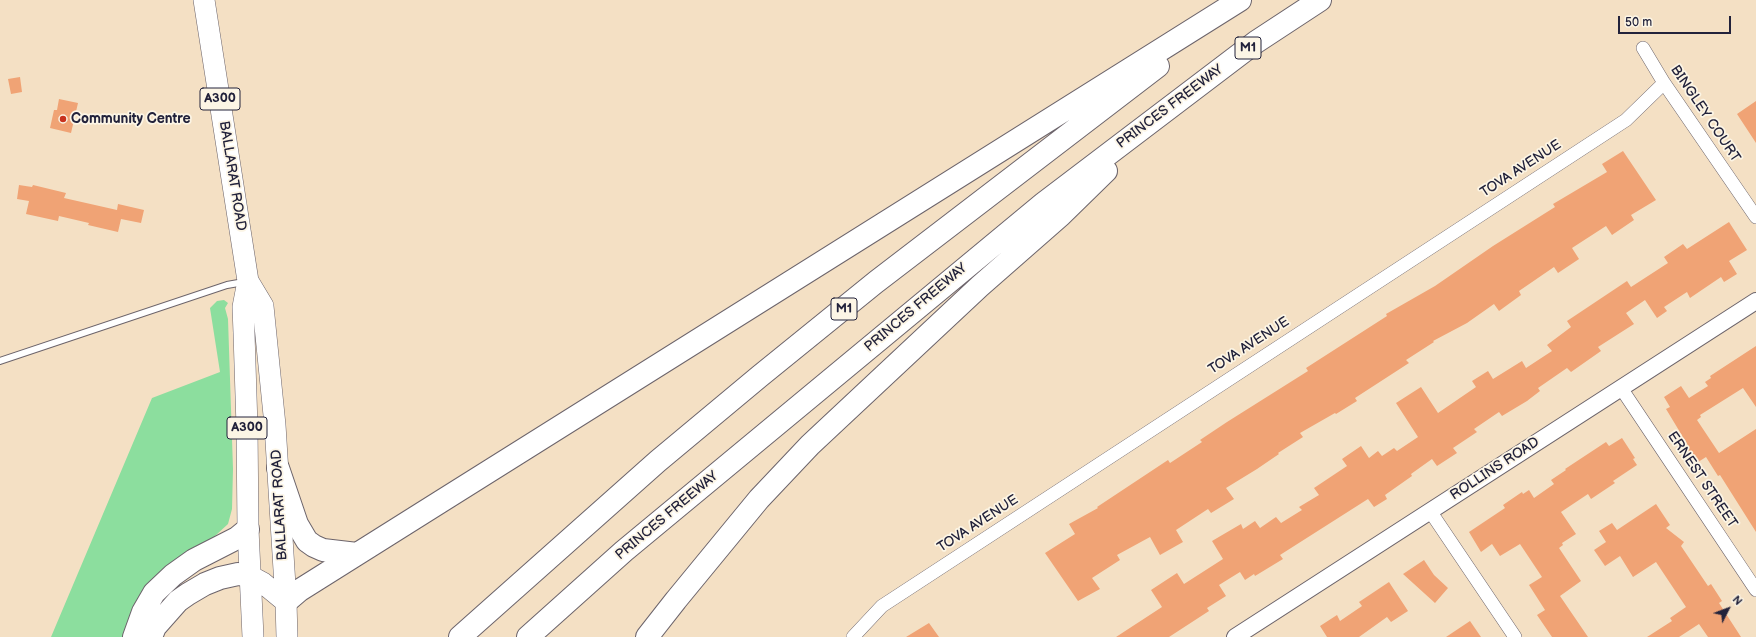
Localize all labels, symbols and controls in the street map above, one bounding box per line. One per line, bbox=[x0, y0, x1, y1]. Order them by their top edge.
scale bar bbox=[1620, 8, 1733, 34]
text: 50 m bbox=[1625, 15, 1652, 30]
road number: M1 bbox=[1235, 37, 1261, 59]
street label: PRINCES FREEWAY bbox=[1113, 62, 1227, 152]
street label: BINGLEY COURT bbox=[1666, 62, 1744, 166]
road number: A300 bbox=[200, 88, 240, 110]
place label: Community Centre bbox=[71, 111, 190, 127]
marker: Community Centre bbox=[58, 114, 68, 124]
street label: BALLARAT ROAD bbox=[215, 120, 249, 232]
street label: TOVA AVENUE bbox=[1477, 137, 1565, 201]
street label: PRINCES FREEWAY bbox=[861, 260, 971, 356]
road number: M1 bbox=[831, 298, 857, 320]
street label: TOVA AVENUE bbox=[1205, 314, 1293, 378]
road number: A300 bbox=[227, 417, 267, 439]
street label: ERNEST STREET bbox=[1663, 429, 1741, 531]
street label: ROLLINS ROAD bbox=[1447, 434, 1543, 504]
street label: BALLARAT ROAD bbox=[269, 449, 291, 561]
street label: PRINCES FREEWAY bbox=[612, 468, 722, 564]
street label: TOVA AVENUE bbox=[934, 492, 1022, 556]
north arrow bbox=[1708, 589, 1748, 629]
text: N bbox=[1730, 593, 1745, 608]

